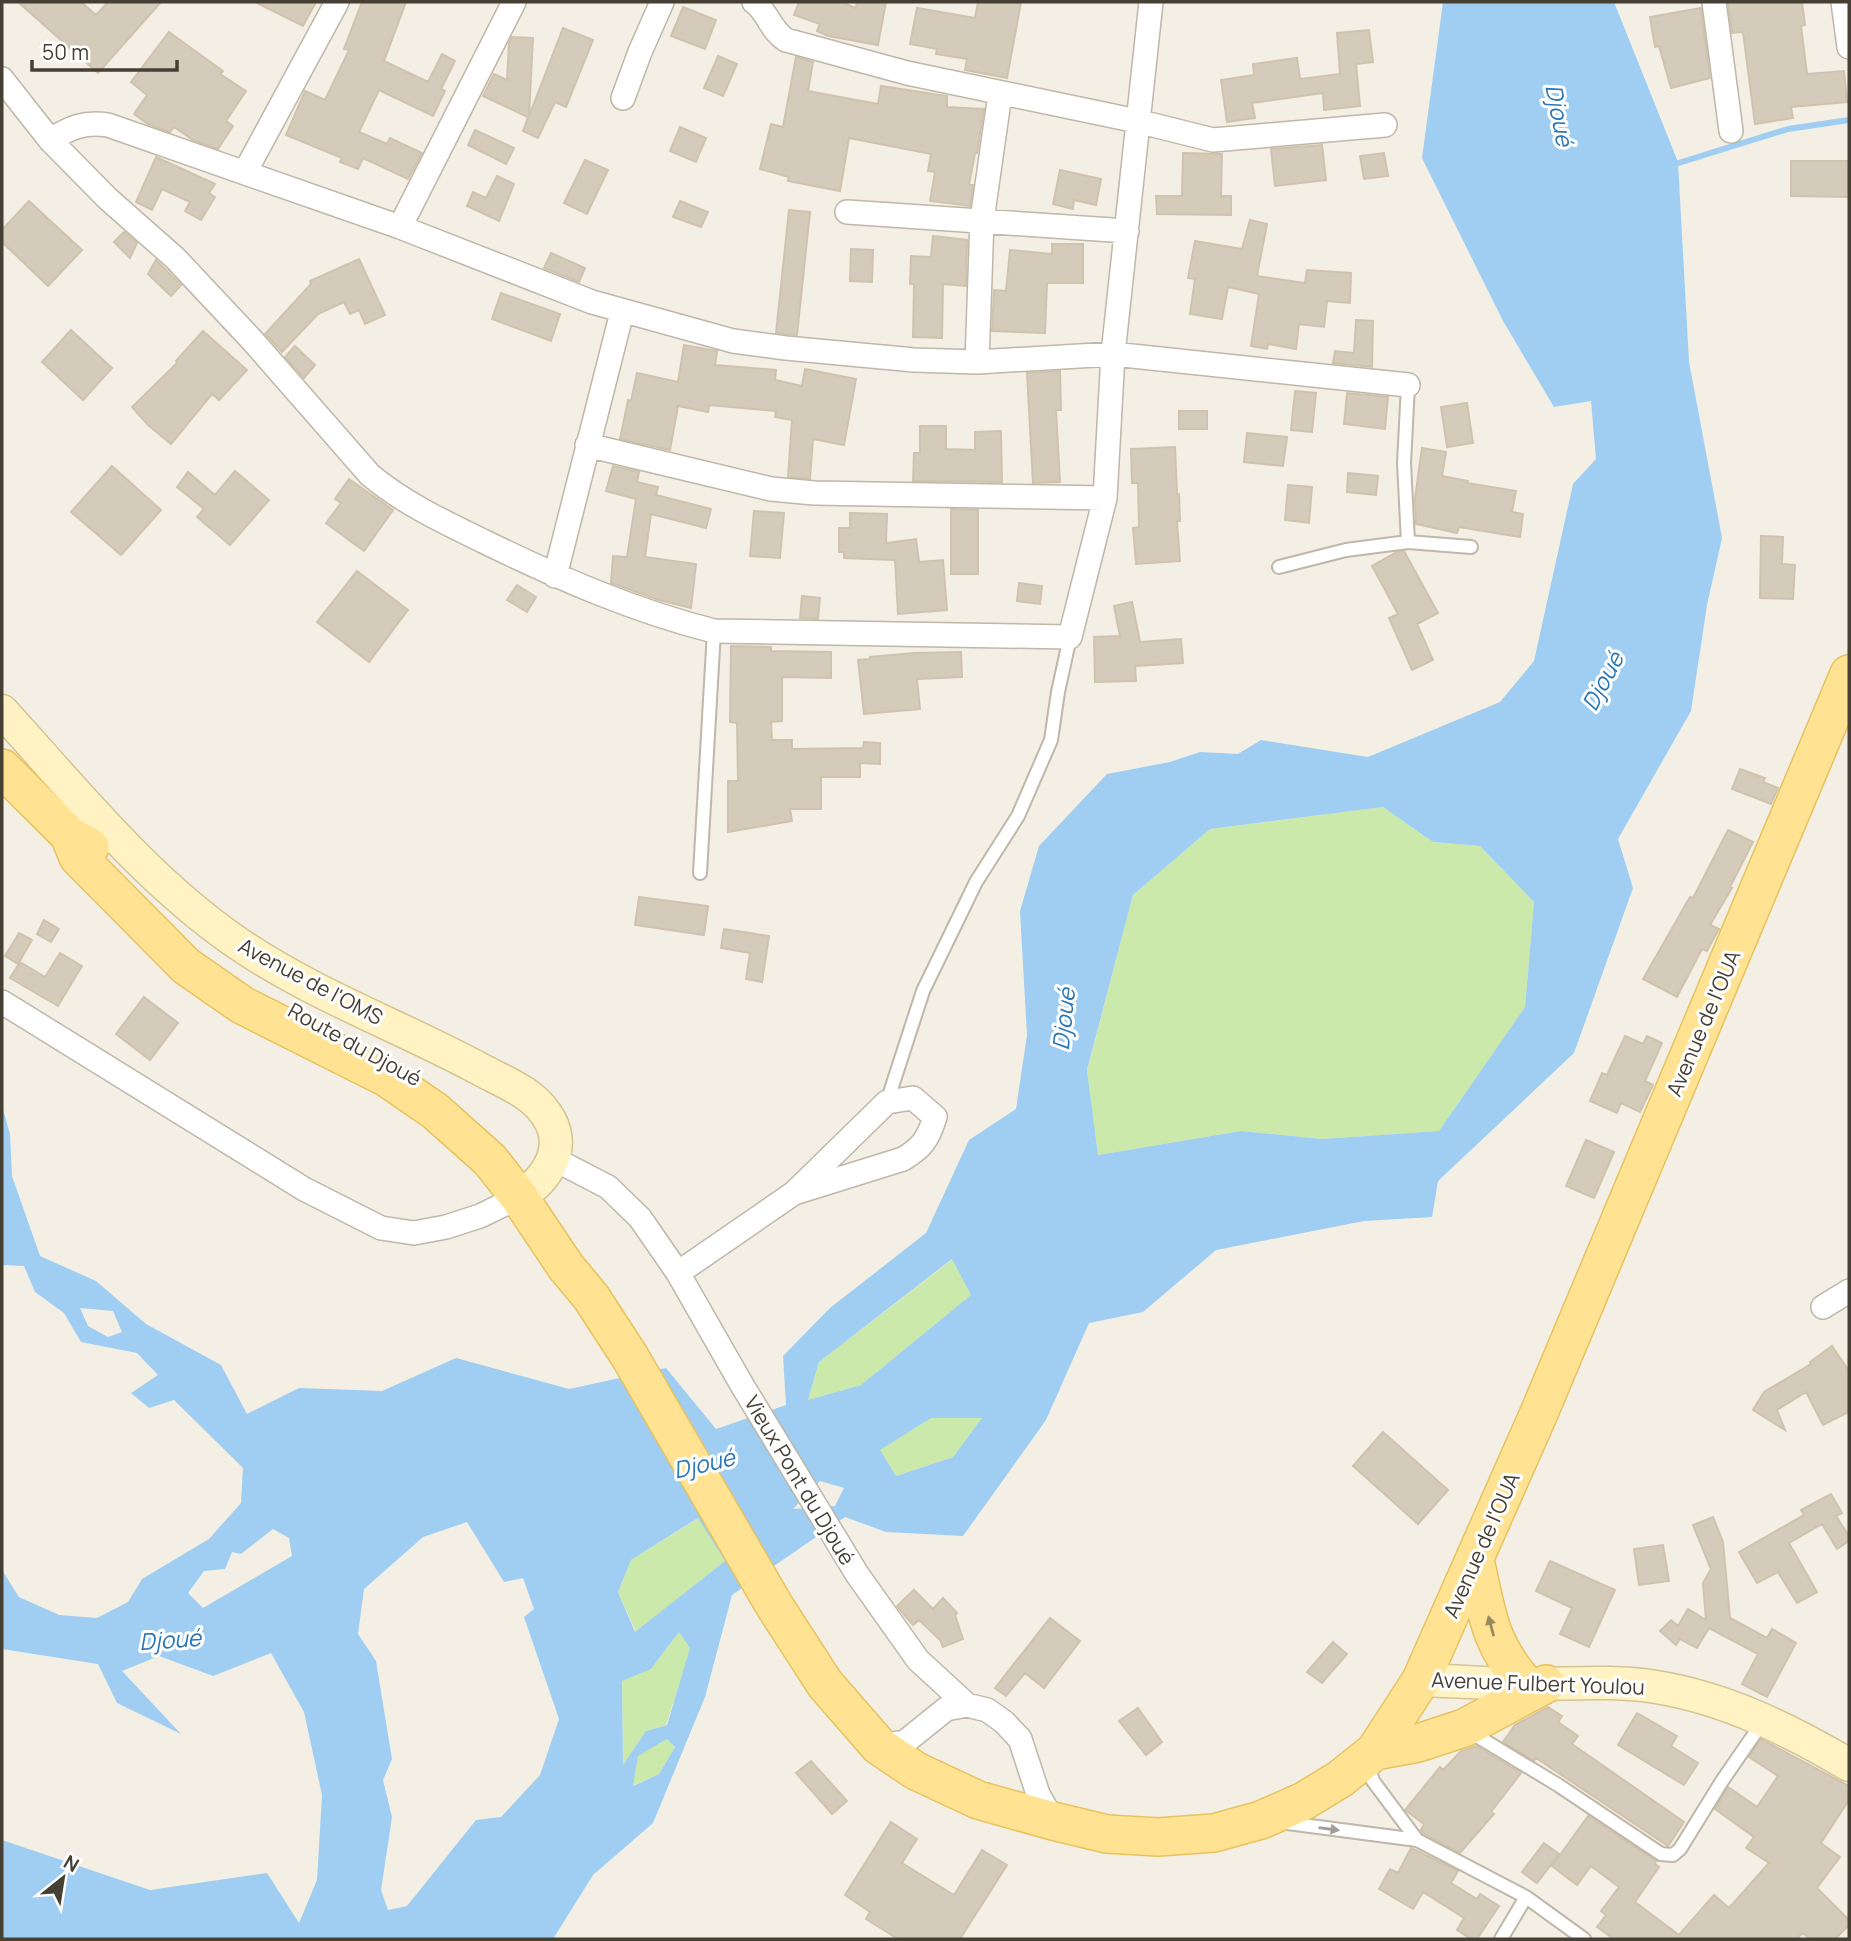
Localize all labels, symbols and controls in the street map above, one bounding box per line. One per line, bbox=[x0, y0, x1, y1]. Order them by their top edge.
scale bar bbox=[32, 28, 177, 72]
text: 50 m bbox=[42, 38, 89, 66]
water label: Djoué bbox=[1538, 82, 1582, 150]
water label: Djoué bbox=[1573, 645, 1631, 716]
street label: Avenue de l'OMS bbox=[234, 931, 388, 1031]
street label: Avenue de l'OUA bbox=[1660, 946, 1746, 1100]
water label: Djoué bbox=[1044, 985, 1082, 1051]
street label: Route du Djoué bbox=[283, 996, 427, 1092]
street label: Vieux Pont du Djoué bbox=[738, 1390, 862, 1570]
water label: Djoué bbox=[670, 1440, 739, 1486]
street label: Avenue de l'OUA bbox=[1436, 1468, 1526, 1622]
one-way arrow bbox=[1485, 1615, 1496, 1637]
water label: Djoué bbox=[138, 1621, 204, 1657]
street label: Avenue Fulbert Youlou bbox=[1431, 1665, 1645, 1701]
one-way arrow bbox=[1318, 1823, 1340, 1834]
north arrow bbox=[28, 1843, 98, 1913]
text: N bbox=[59, 1849, 84, 1878]

